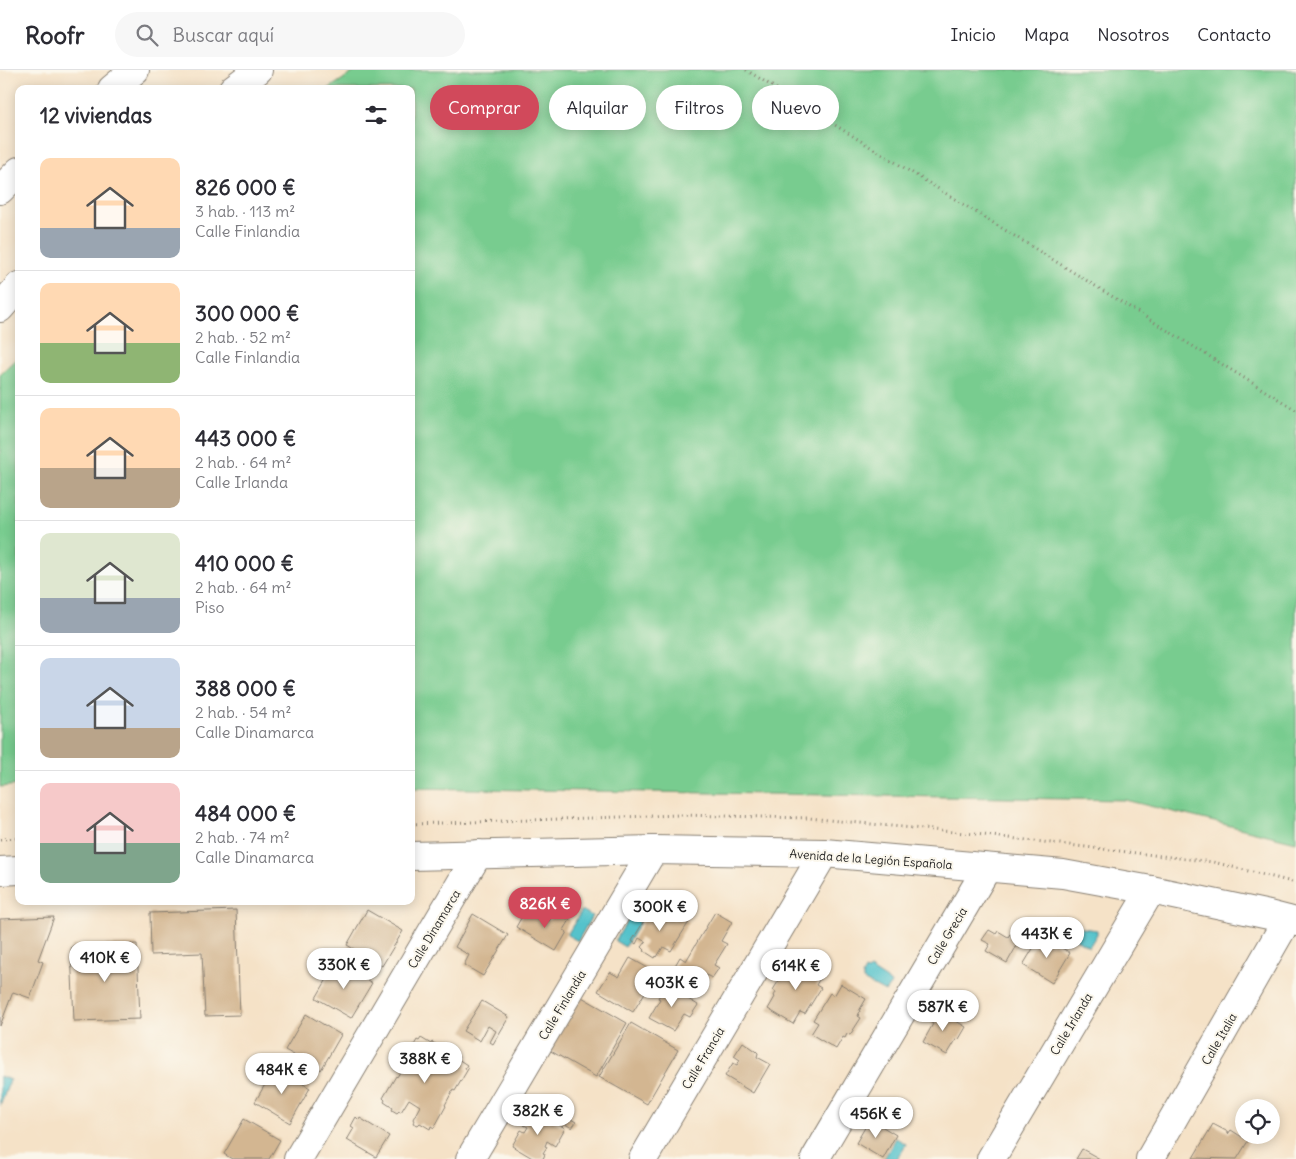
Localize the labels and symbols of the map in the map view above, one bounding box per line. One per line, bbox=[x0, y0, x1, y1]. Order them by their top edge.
street label: Avenida de la Legión Española bbox=[789, 846, 953, 872]
pin: 826K € bbox=[504, 886, 586, 929]
street label: Calle Dinamarca bbox=[405, 887, 464, 971]
pin: 300K € bbox=[619, 890, 701, 932]
street label: Calle Grecia bbox=[924, 904, 970, 968]
pin: 443K € bbox=[1006, 916, 1088, 959]
pin: 410K € bbox=[64, 940, 146, 983]
pin: 330K € bbox=[303, 948, 385, 990]
pin: 614K € bbox=[755, 948, 837, 991]
pin: 403K € bbox=[631, 966, 713, 1008]
street label: Calle Finlandia bbox=[535, 967, 589, 1043]
pin: 587K € bbox=[902, 990, 984, 1032]
street label: Calle Irlanda bbox=[1047, 990, 1095, 1058]
street label: Calle Italia bbox=[1198, 1010, 1240, 1068]
street label: Calle Francia bbox=[679, 1024, 727, 1092]
pin: 388K € bbox=[384, 1042, 466, 1084]
pin: 484K € bbox=[241, 1052, 323, 1095]
pin: 382K € bbox=[497, 1094, 579, 1136]
pin: 456K € bbox=[835, 1096, 917, 1139]

